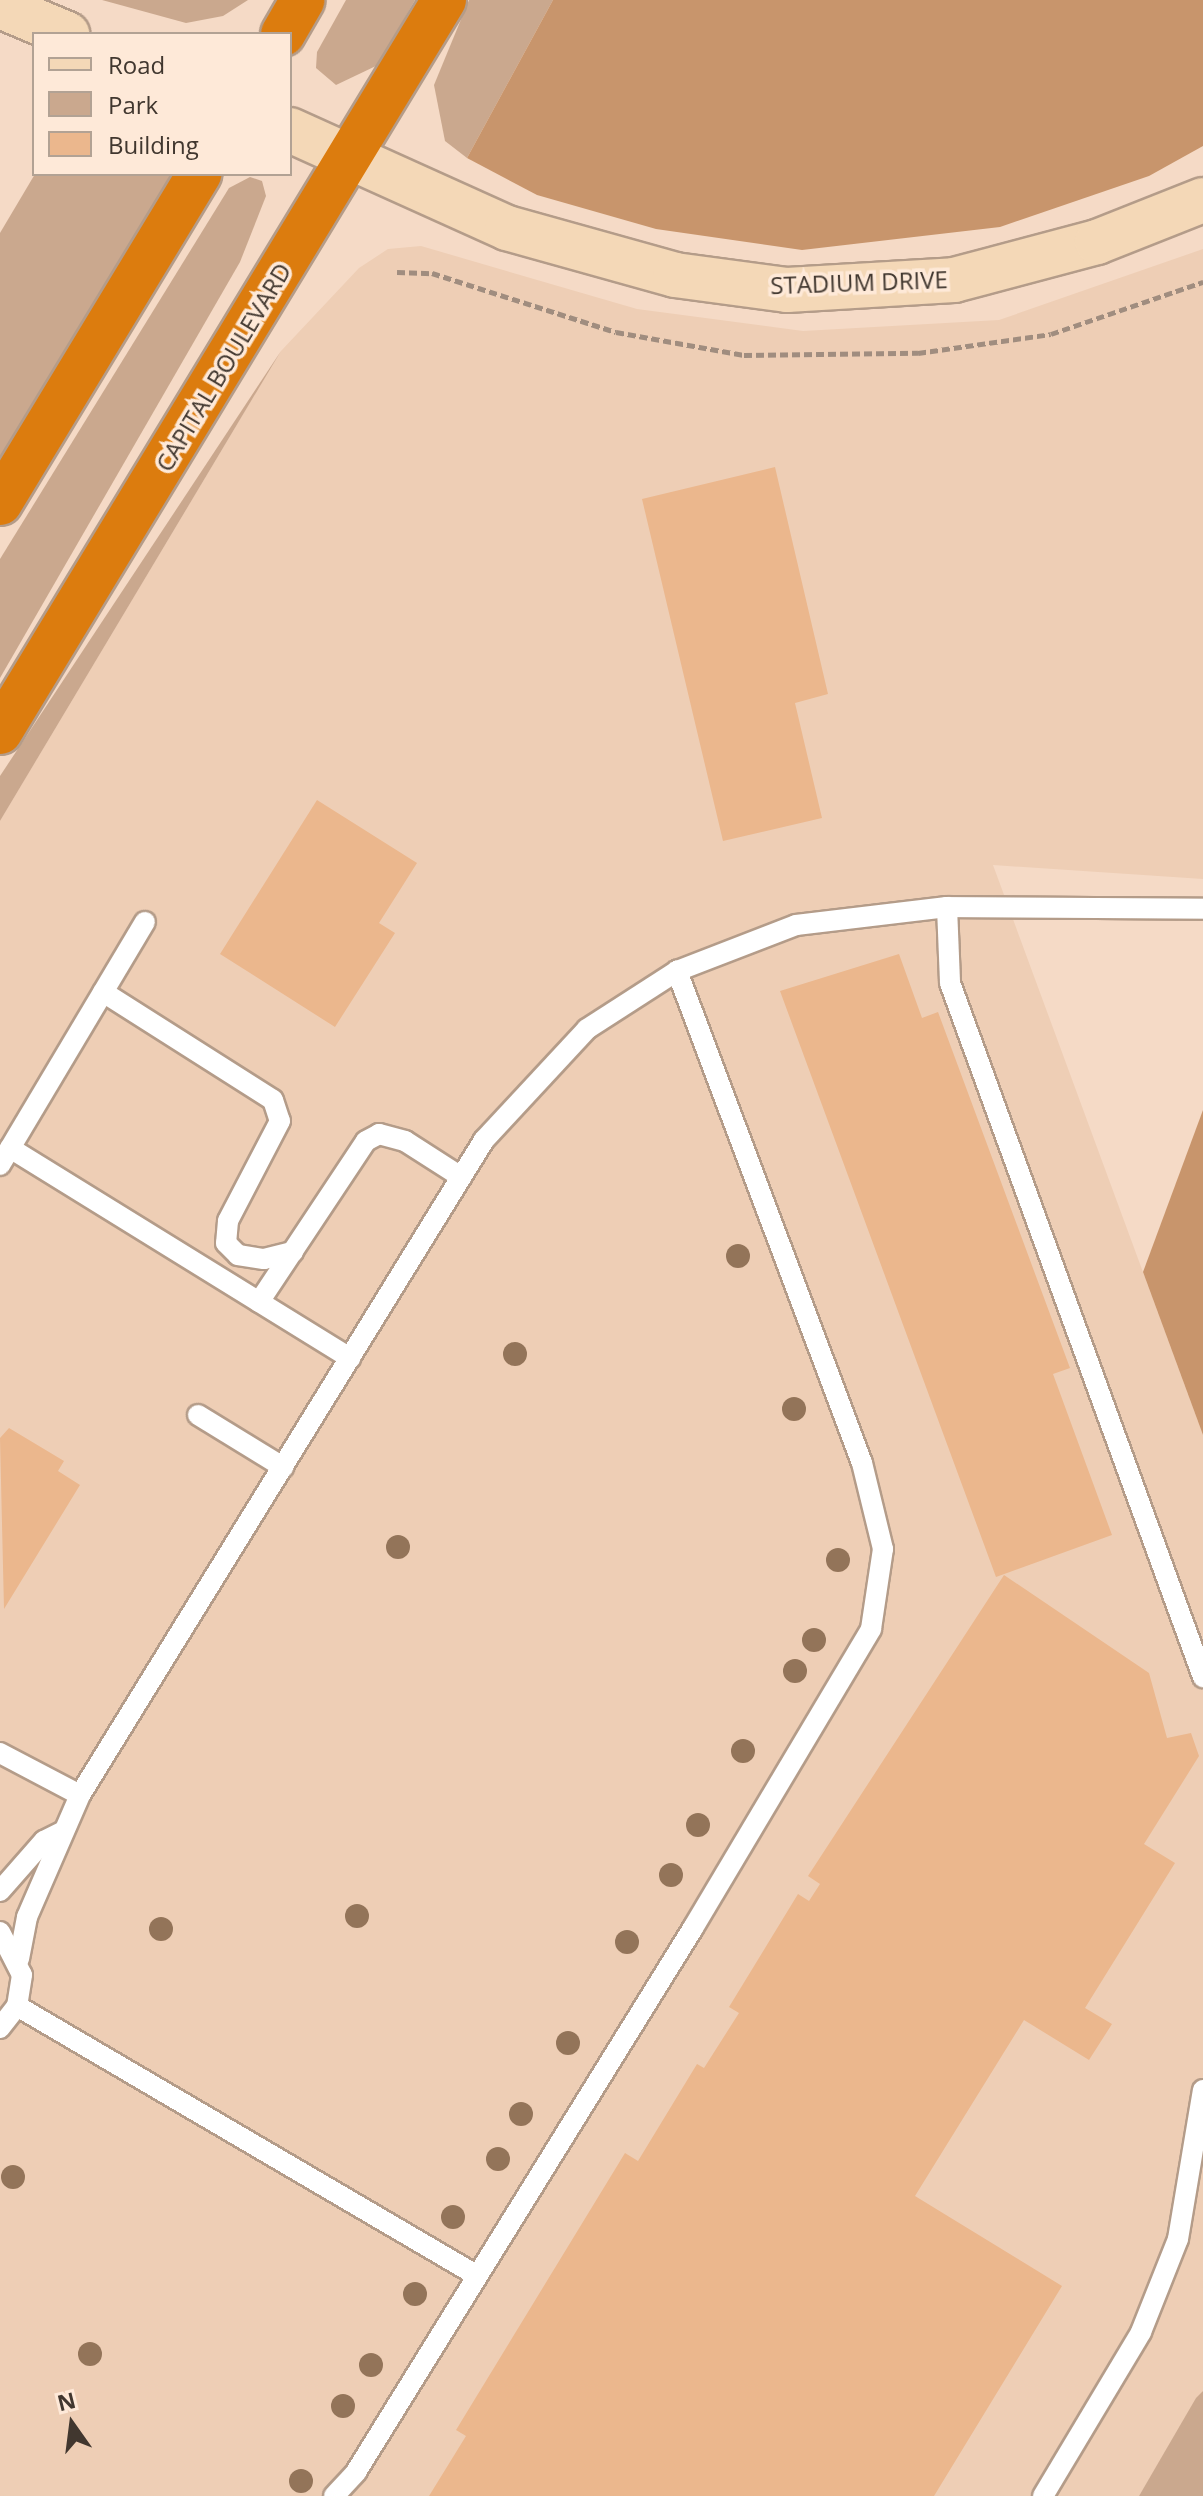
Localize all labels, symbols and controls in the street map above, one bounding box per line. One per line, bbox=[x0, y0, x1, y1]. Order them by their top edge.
legend bbox=[32, 32, 292, 176]
text: Road bbox=[108, 48, 165, 81]
text: Park bbox=[108, 88, 158, 121]
text: Building bbox=[108, 128, 199, 161]
street label: CAPITAL BOULEVARD bbox=[149, 258, 297, 476]
street label: STADIUM DRIVE bbox=[770, 265, 948, 299]
north arrow bbox=[32, 2384, 112, 2464]
text: N bbox=[54, 2384, 78, 2417]

